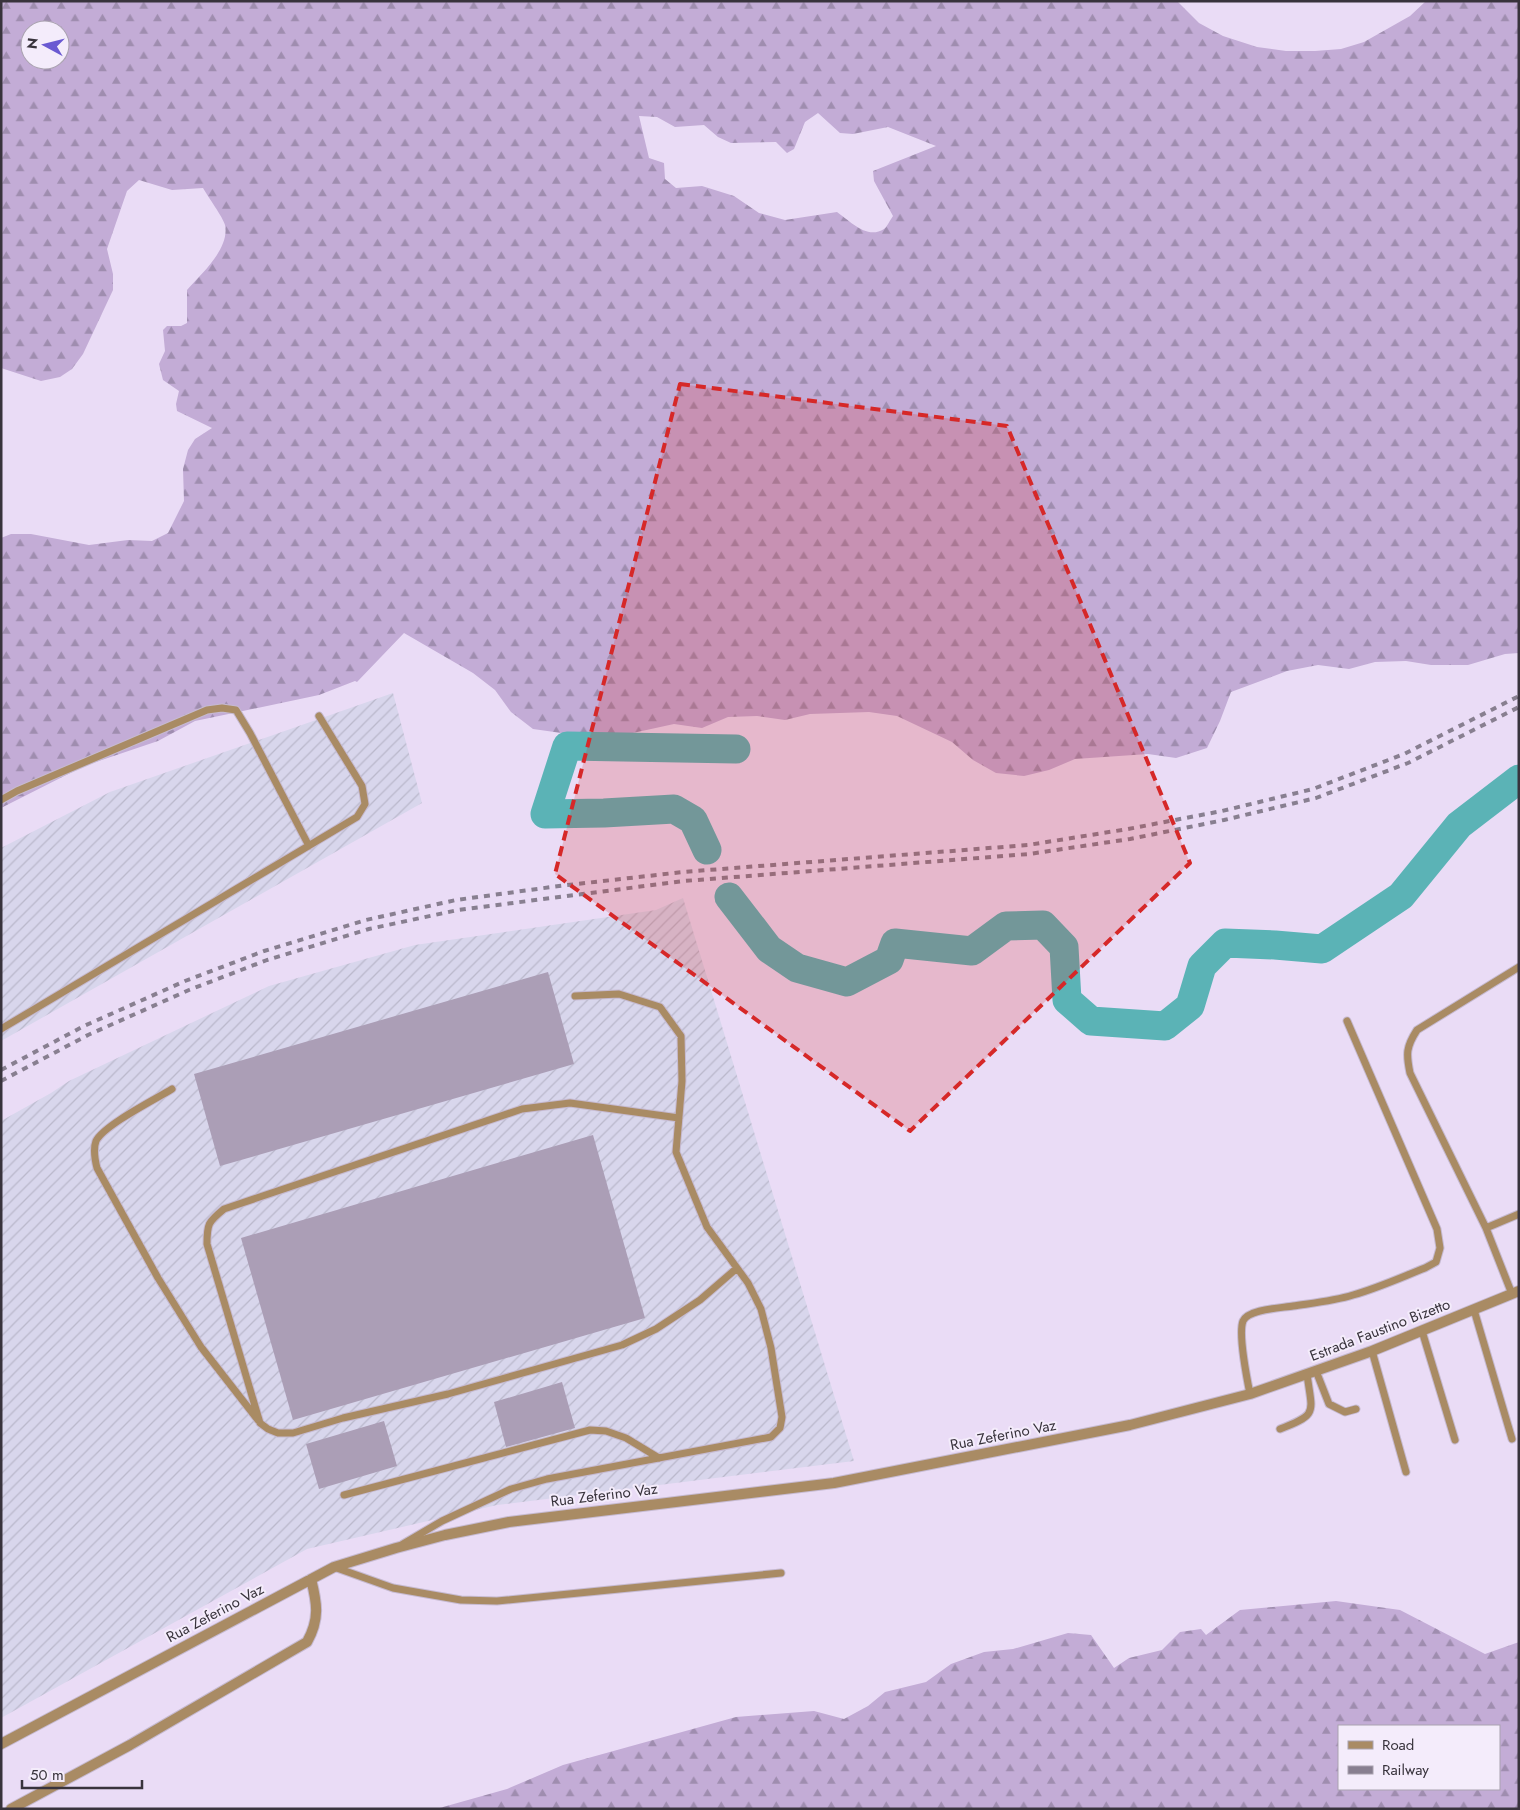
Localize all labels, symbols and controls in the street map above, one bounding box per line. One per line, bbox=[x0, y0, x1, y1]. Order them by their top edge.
north arrow bbox=[20, 20, 70, 70]
text: N bbox=[21, 37, 43, 50]
street label: Estrada Faustino Bizetto bbox=[1307, 1293, 1453, 1367]
street label: Rua Zeferino Vaz bbox=[948, 1414, 1058, 1456]
street label: Rua Zeferino Vaz bbox=[549, 1478, 659, 1512]
street label: Rua Zeferino Vaz bbox=[162, 1578, 268, 1648]
legend bbox=[1338, 1725, 1500, 1790]
text: Road bbox=[1382, 1734, 1414, 1756]
scale bar bbox=[22, 1758, 142, 1790]
text: Railway bbox=[1382, 1759, 1429, 1781]
text: 50 m bbox=[30, 1764, 64, 1786]

